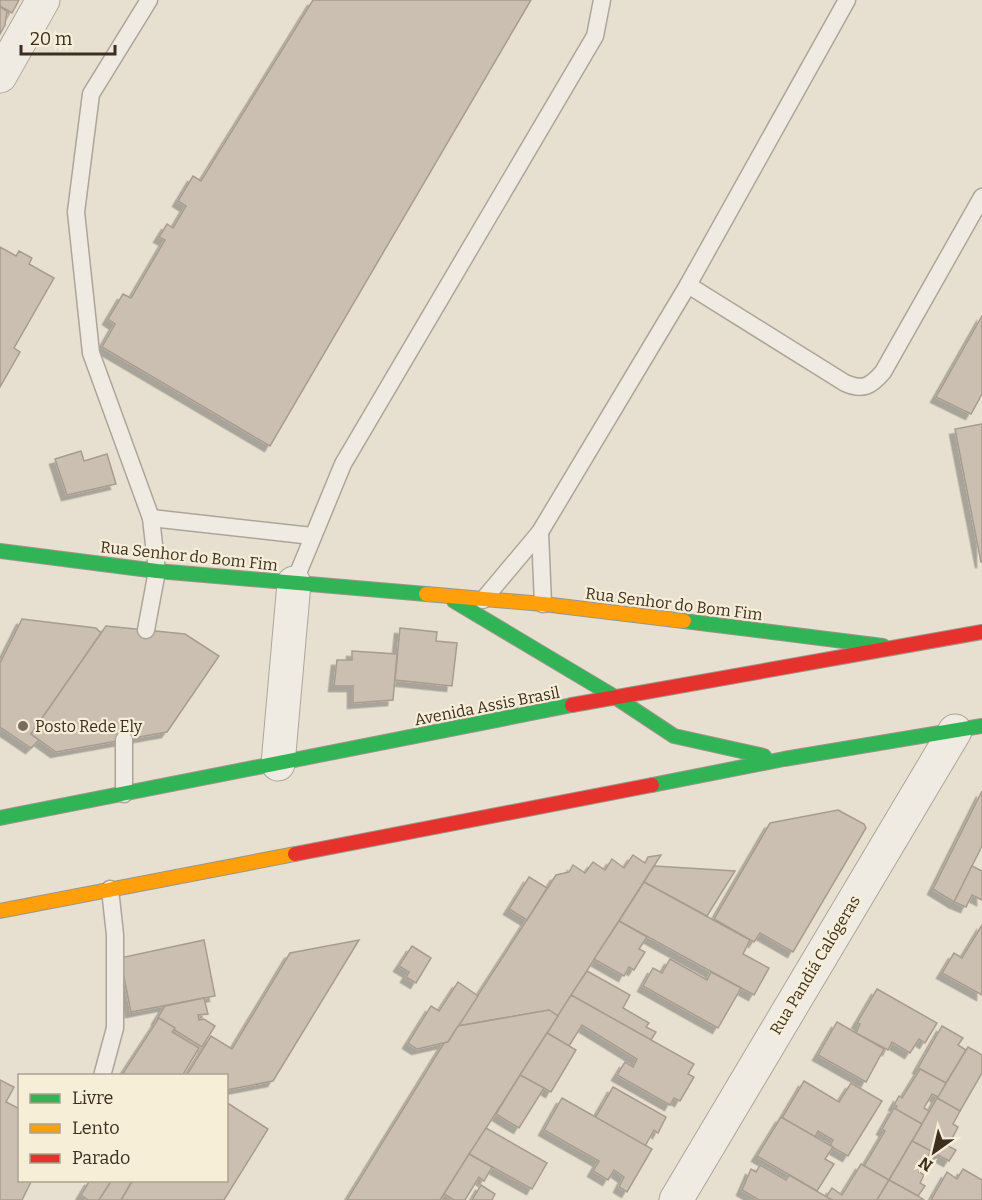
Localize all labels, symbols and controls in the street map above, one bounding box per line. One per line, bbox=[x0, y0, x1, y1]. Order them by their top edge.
scale bar bbox=[21, 18, 116, 56]
text: 20 m bbox=[30, 28, 72, 50]
street label: Rua Senhor do Bom Fim bbox=[99, 537, 279, 575]
street label: Rua Senhor do Bom Fim bbox=[584, 584, 764, 624]
street label: Avenida Assis Brasil bbox=[413, 682, 562, 729]
place label: Posto Rede Ely bbox=[35, 717, 143, 736]
marker: Posto Rede Ely bbox=[16, 719, 30, 733]
street label: Rua Pandiá Calógeras bbox=[766, 892, 864, 1038]
legend bbox=[18, 1074, 228, 1182]
text: Livre bbox=[72, 1087, 113, 1109]
text: Lento bbox=[72, 1117, 120, 1139]
north arrow bbox=[904, 1122, 964, 1182]
text: Parado bbox=[72, 1147, 130, 1169]
text: N bbox=[915, 1153, 936, 1175]

